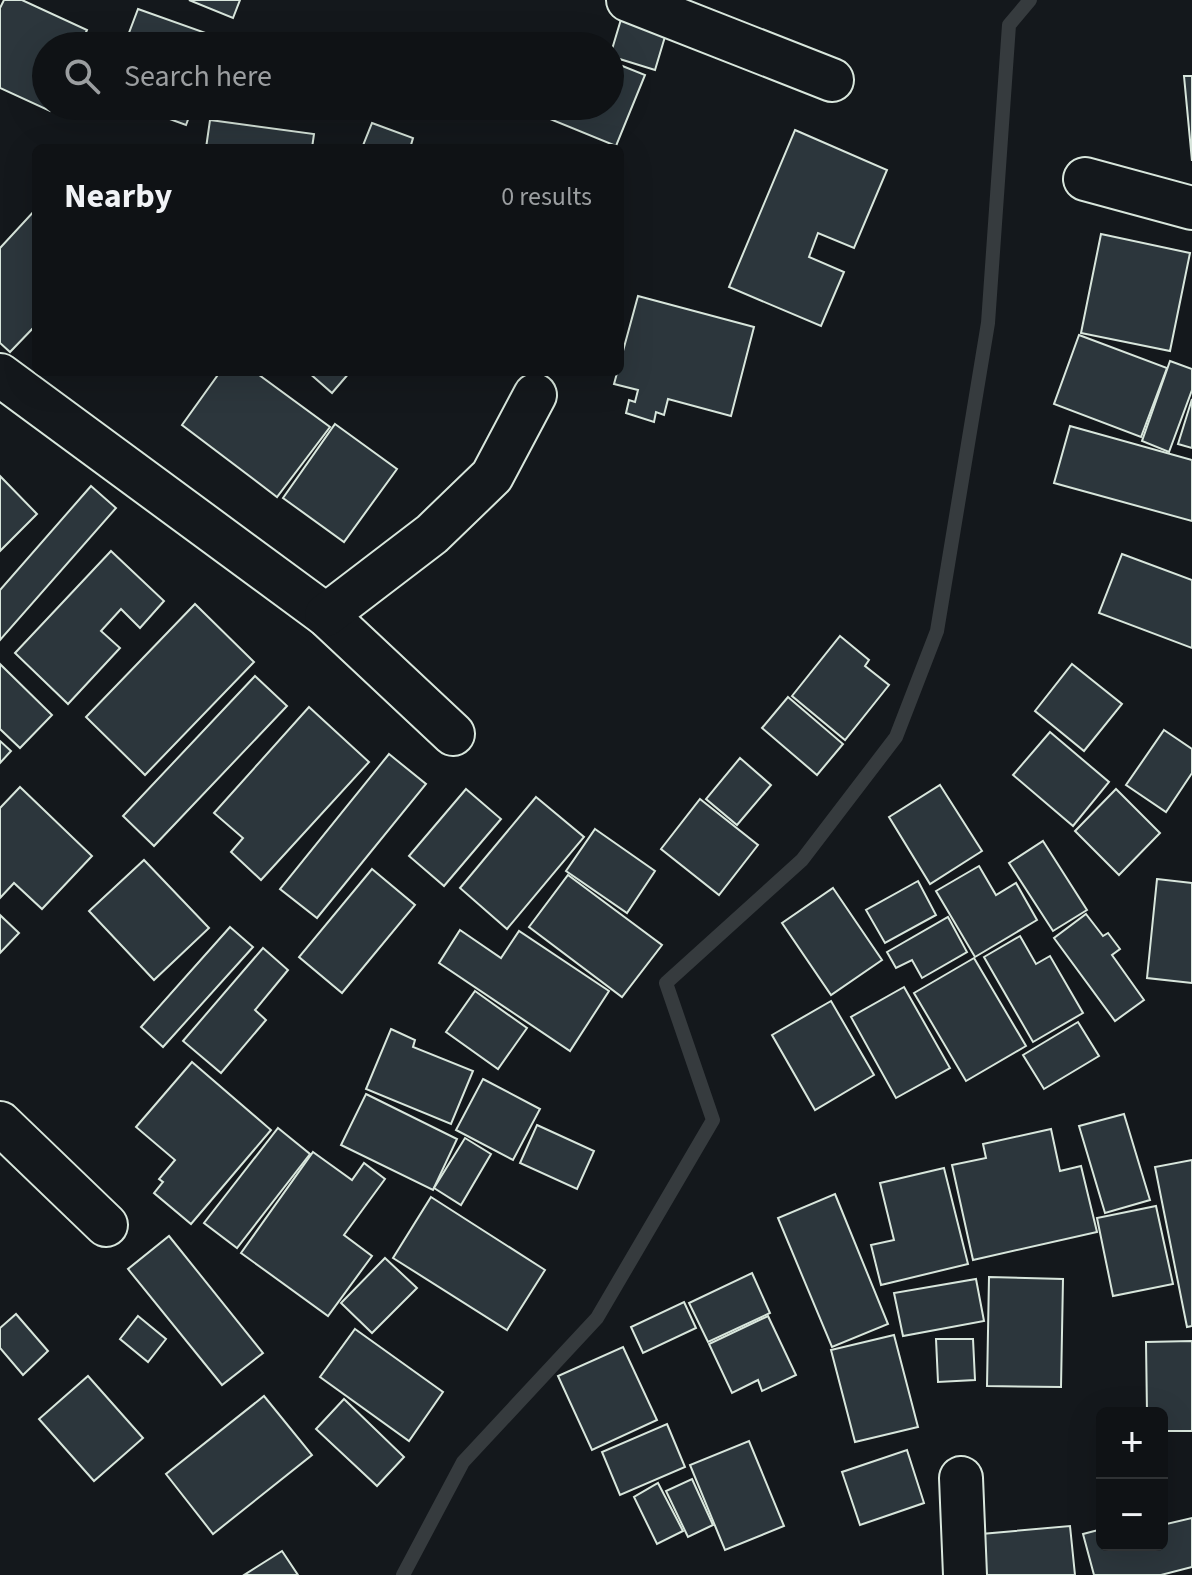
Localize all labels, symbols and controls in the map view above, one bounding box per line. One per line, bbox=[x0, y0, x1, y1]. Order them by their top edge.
search box bbox=[32, 32, 624, 120]
icon: search bbox=[60, 54, 104, 98]
text: Search here bbox=[124, 55, 272, 98]
text: Nearby bbox=[64, 172, 172, 221]
text: 0 results bbox=[501, 178, 592, 215]
map controls bbox=[1096, 1407, 1168, 1551]
button: + bbox=[1096, 1407, 1168, 1479]
button: − bbox=[1096, 1479, 1168, 1551]

